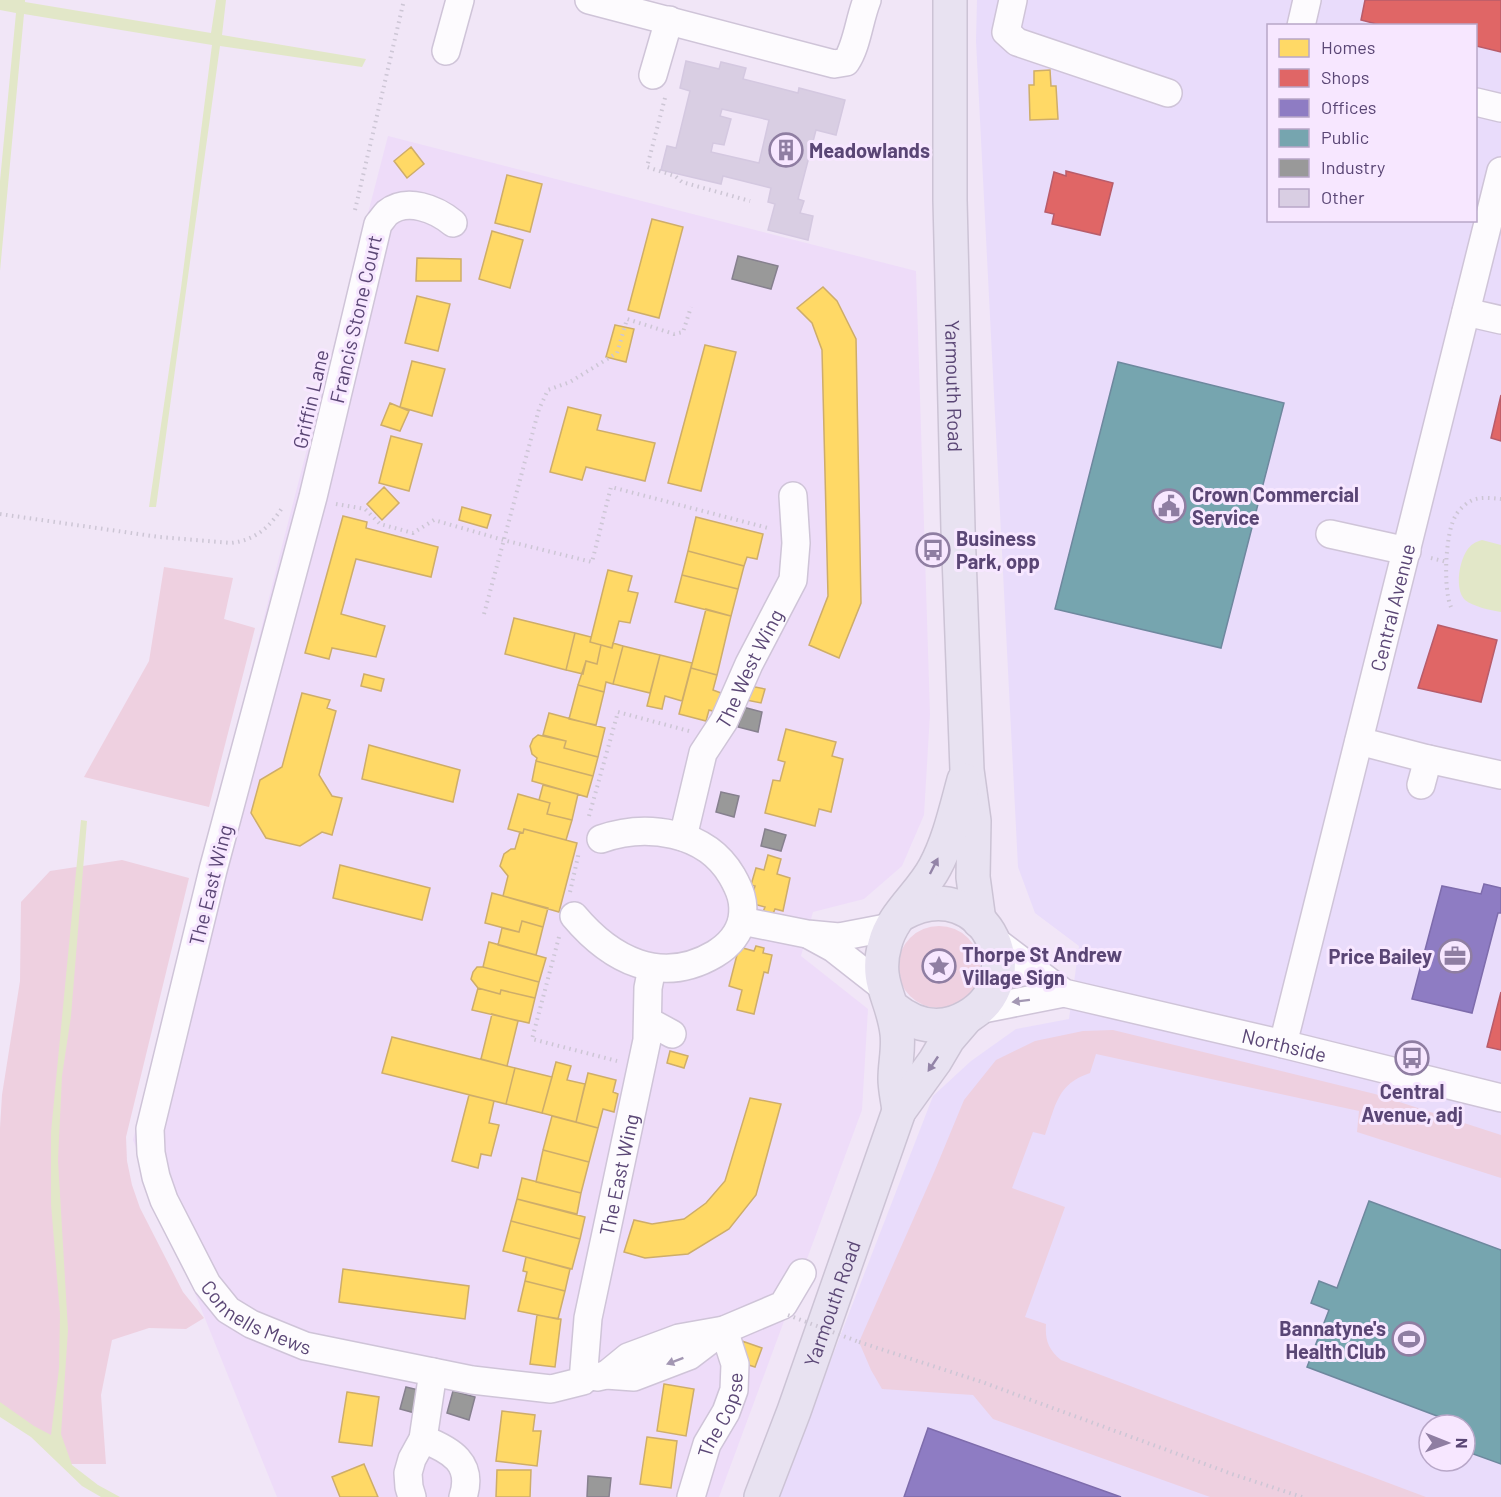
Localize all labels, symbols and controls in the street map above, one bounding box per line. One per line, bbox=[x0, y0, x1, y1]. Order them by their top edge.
legend bbox=[1267, 24, 1477, 222]
text: Homes bbox=[1321, 36, 1375, 58]
text: Shops bbox=[1321, 66, 1370, 88]
text: Offices bbox=[1321, 96, 1377, 118]
text: Public bbox=[1321, 126, 1369, 148]
building icon: Meadowlands bbox=[768, 132, 804, 168]
place label: Meadowlands bbox=[809, 138, 930, 162]
text: Industry bbox=[1321, 156, 1385, 178]
text: Other bbox=[1321, 186, 1365, 208]
street label: Francis Stone Court bbox=[324, 233, 386, 405]
street label: Yarmouth Road bbox=[941, 320, 968, 452]
street label: Griffin Lane bbox=[287, 347, 333, 451]
place label: Crown Commercial Service bbox=[1192, 482, 1359, 529]
public building icon: Crown Commercial Service bbox=[1151, 488, 1187, 524]
place label: Business Park, opp bbox=[956, 526, 1040, 573]
bus stop icon: Business Park, opp bbox=[915, 532, 951, 568]
street label: Central Avenue bbox=[1365, 541, 1419, 674]
street label: The West Wing bbox=[711, 605, 788, 733]
street label: The East Wing bbox=[183, 822, 237, 948]
one-way arrow bbox=[929, 857, 939, 874]
office icon: Price Bailey bbox=[1437, 938, 1473, 974]
place label: Thorpe St Andrew Village Sign bbox=[962, 942, 1122, 989]
place label: Price Bailey bbox=[1328, 944, 1432, 968]
place icon: Thorpe St Andrew Village Sign bbox=[921, 948, 957, 984]
one-way arrow bbox=[1011, 997, 1030, 1006]
street label: Northside bbox=[1240, 1023, 1329, 1066]
bus stop icon: Central Avenue, adj bbox=[1394, 1040, 1430, 1076]
one-way arrow bbox=[927, 1056, 938, 1073]
place label: Central Avenue, adj bbox=[1361, 1079, 1463, 1126]
street label: The East Wing bbox=[594, 1112, 643, 1238]
street label: Yarmouth Road bbox=[798, 1237, 865, 1370]
street label: Connells Mews bbox=[197, 1275, 313, 1359]
place label: Bannatyne's Health Club bbox=[1279, 1316, 1386, 1363]
sports icon: Bannatyne's Health Club bbox=[1391, 1321, 1427, 1357]
one-way arrow bbox=[666, 1357, 684, 1367]
street label: The Copse bbox=[692, 1372, 747, 1460]
north arrow bbox=[1417, 1413, 1477, 1473]
text: N bbox=[1453, 1438, 1472, 1449]

